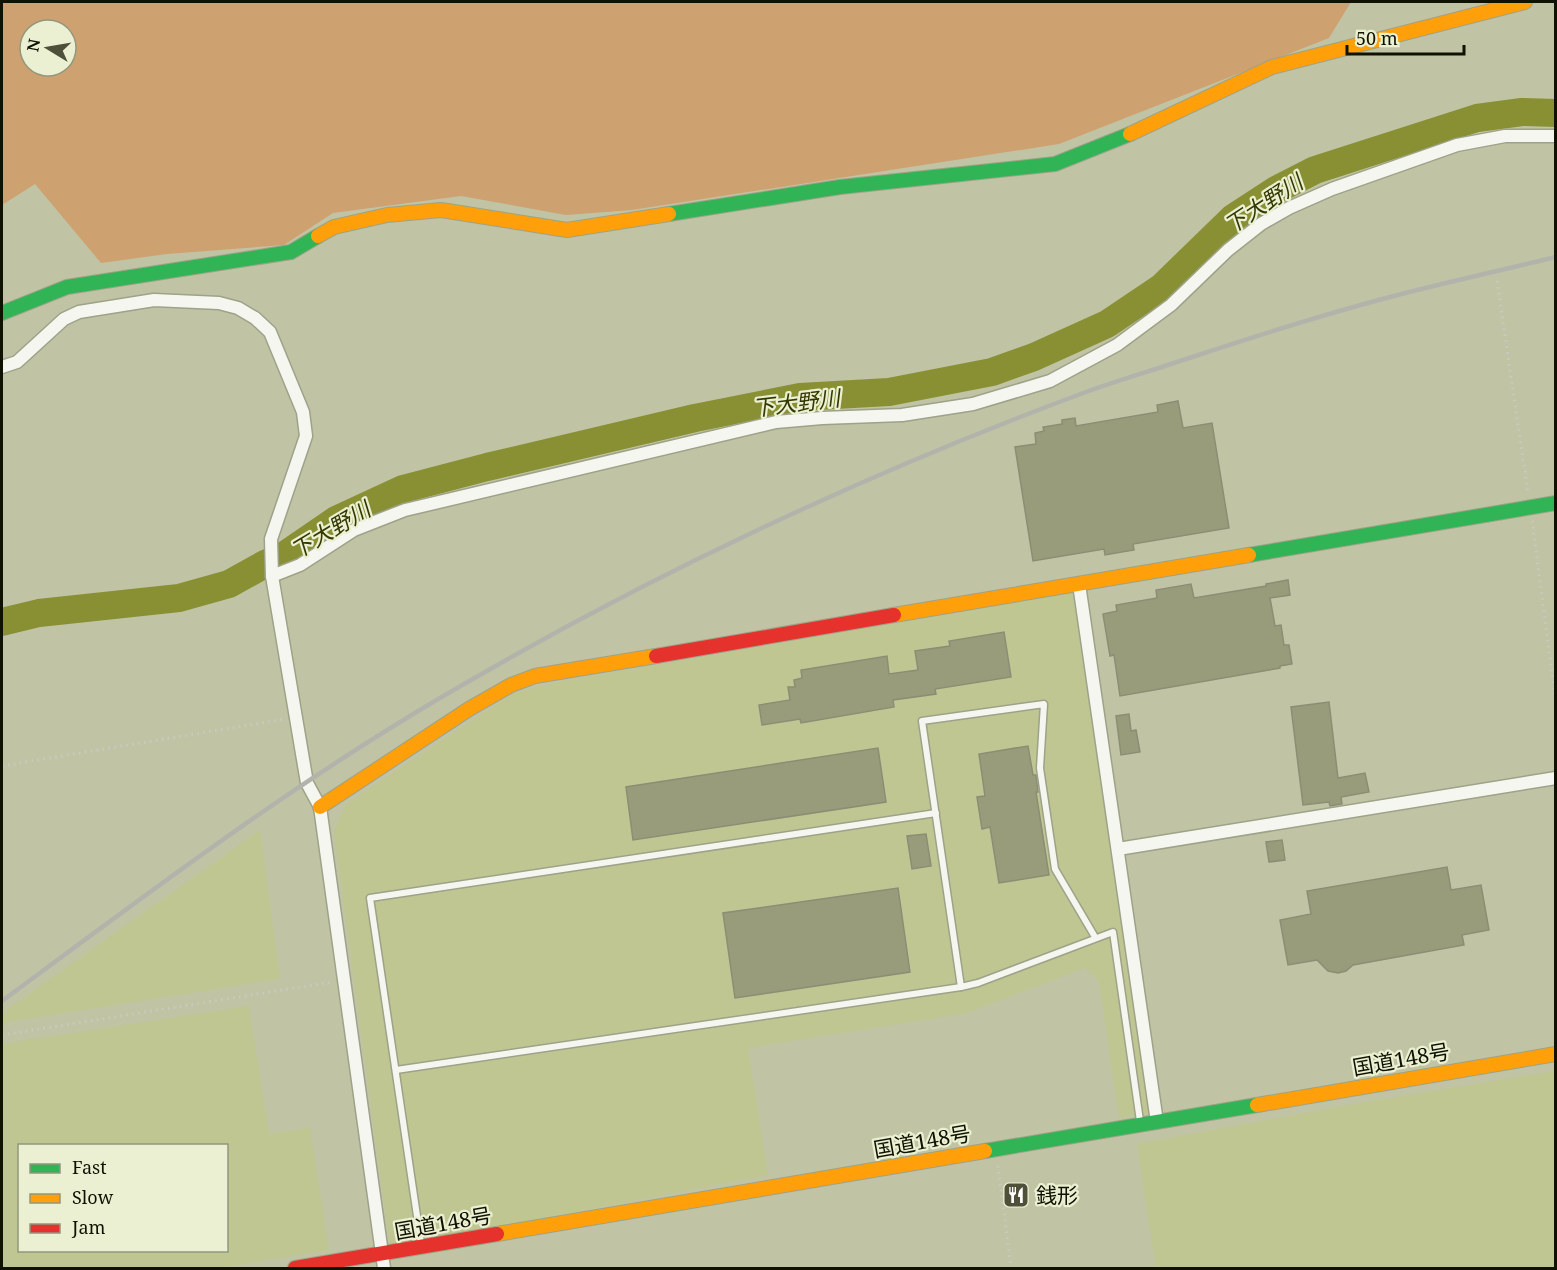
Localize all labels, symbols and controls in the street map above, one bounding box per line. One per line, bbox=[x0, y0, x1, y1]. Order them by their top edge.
north arrow bbox=[18, 18, 78, 78]
scale bar bbox=[1347, 18, 1464, 56]
text: 50 m bbox=[1356, 26, 1398, 50]
text: N bbox=[21, 36, 45, 53]
water label: 下大野川 bbox=[1218, 165, 1310, 240]
water label: 下大野川 bbox=[750, 382, 843, 422]
water label: 下大野川 bbox=[285, 492, 377, 565]
street label: 国道148号 bbox=[1350, 1037, 1452, 1081]
street label: 国道148号 bbox=[871, 1119, 973, 1163]
legend bbox=[18, 1144, 228, 1252]
text: Fast bbox=[72, 1155, 107, 1179]
restaurant icon: 銭形 bbox=[1001, 1180, 1031, 1210]
place label: 銭形 bbox=[1036, 1181, 1078, 1209]
text: Slow bbox=[72, 1185, 114, 1209]
street label: 国道148号 bbox=[392, 1201, 494, 1245]
text: Jam bbox=[71, 1215, 106, 1239]

